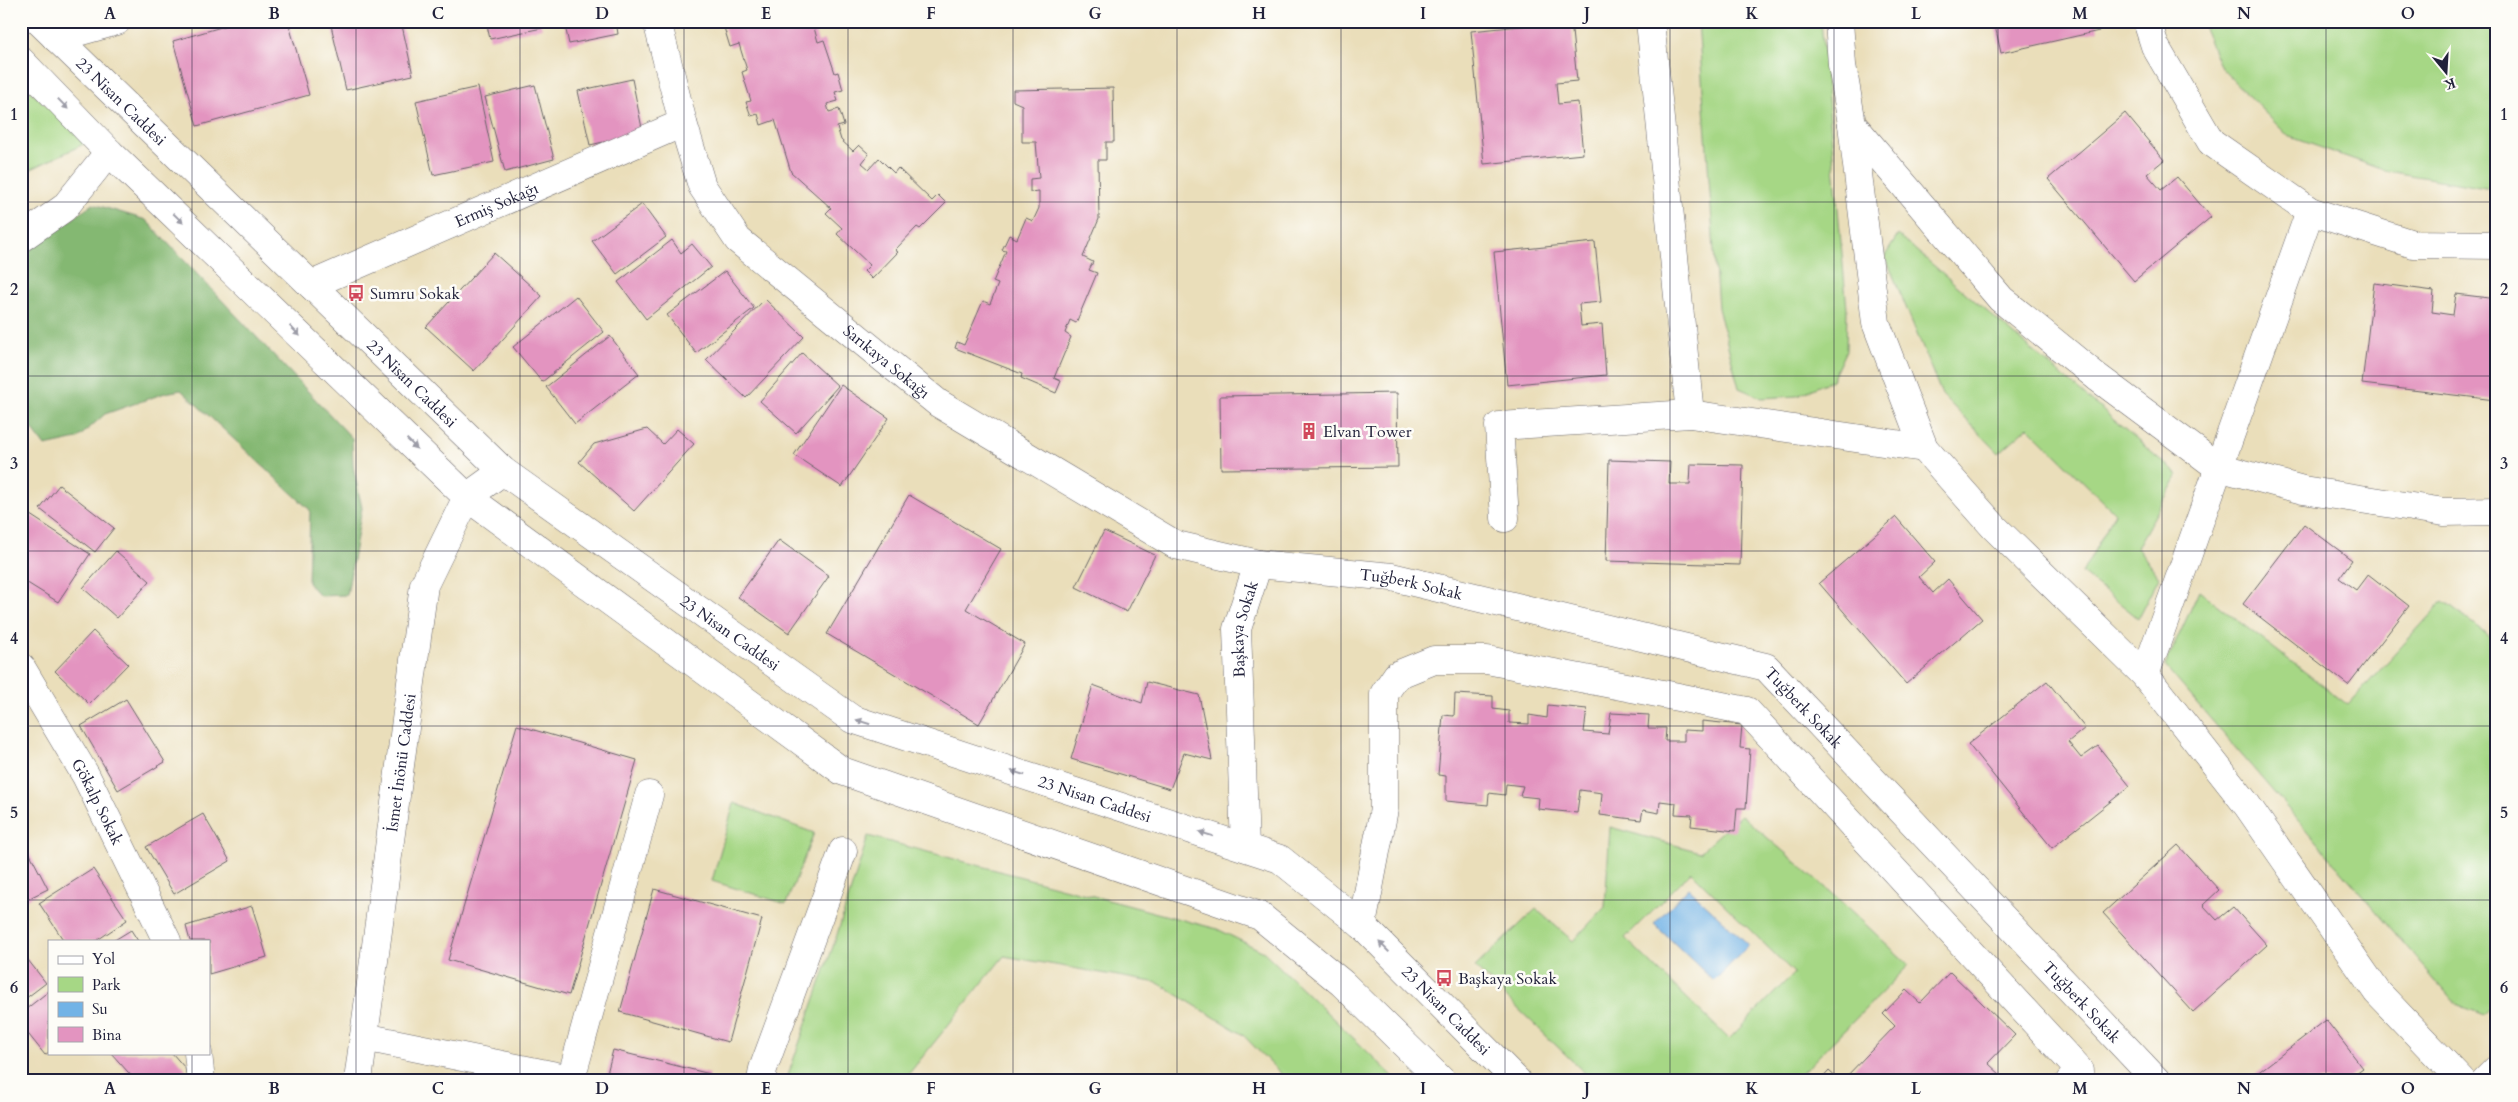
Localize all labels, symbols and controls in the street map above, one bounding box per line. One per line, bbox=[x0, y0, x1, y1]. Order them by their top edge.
text: A bbox=[104, 3, 116, 25]
text: B bbox=[268, 3, 280, 25]
text: C bbox=[432, 3, 444, 25]
text: D bbox=[595, 3, 609, 25]
text: E bbox=[761, 3, 771, 25]
text: F bbox=[926, 3, 936, 25]
text: G bbox=[1088, 3, 1102, 25]
text: H bbox=[1252, 3, 1266, 25]
text: I bbox=[1420, 3, 1426, 25]
text: J bbox=[1582, 3, 1590, 25]
text: K bbox=[1746, 3, 1759, 25]
text: L bbox=[1911, 3, 1922, 25]
text: M bbox=[2072, 3, 2088, 25]
text: N bbox=[2237, 3, 2251, 25]
text: O bbox=[2401, 3, 2415, 25]
north arrow bbox=[2420, 48, 2470, 98]
street label: 23 Nisan Caddesi bbox=[71, 53, 171, 151]
text: K bbox=[2441, 73, 2458, 95]
one-way arrow bbox=[57, 98, 69, 110]
text: 1 bbox=[10, 104, 18, 126]
text: 1 bbox=[2500, 104, 2508, 126]
street label: Ermiş Sokağı bbox=[451, 177, 542, 233]
one-way arrow bbox=[172, 212, 184, 224]
text: 2 bbox=[10, 279, 18, 301]
text: 2 bbox=[2500, 279, 2508, 301]
bus stop icon: Sumru Sokak bbox=[346, 283, 366, 303]
place label: Sumru Sokak bbox=[370, 283, 460, 305]
street label: Sarıkaya Sokağı bbox=[838, 320, 935, 404]
one-way arrow bbox=[289, 325, 301, 337]
street label: 23 Nisan Caddesi bbox=[362, 335, 462, 433]
building icon: Elvan Tower bbox=[1299, 421, 1319, 441]
place label: Elvan Tower bbox=[1323, 421, 1412, 443]
one-way arrow bbox=[406, 438, 418, 450]
text: 3 bbox=[10, 453, 18, 475]
text: 3 bbox=[2500, 453, 2508, 475]
street label: Tuğberk Sokak bbox=[1359, 564, 1465, 606]
street label: Başkaya Sokak bbox=[1227, 578, 1264, 678]
street label: 23 Nisan Caddesi bbox=[675, 590, 784, 677]
text: 4 bbox=[10, 628, 18, 650]
text: 4 bbox=[2500, 628, 2508, 650]
street label: Tuğberk Sokak bbox=[1759, 662, 1848, 754]
street label: İsmet İnönü Caddesi bbox=[381, 692, 422, 834]
one-way arrow bbox=[856, 718, 871, 726]
street label: Gökalp Sokak bbox=[66, 754, 128, 849]
one-way arrow bbox=[1010, 769, 1025, 777]
street label: 23 Nisan Caddesi bbox=[1035, 771, 1154, 828]
text: 5 bbox=[10, 802, 18, 824]
text: 5 bbox=[2500, 802, 2508, 824]
one-way arrow bbox=[1198, 830, 1213, 837]
legend bbox=[48, 940, 210, 1054]
one-way arrow bbox=[1378, 942, 1390, 954]
text: Yol bbox=[92, 949, 115, 969]
street label: Tuğberk Sokak bbox=[2037, 957, 2126, 1048]
street label: 23 Nisan Caddesi bbox=[1396, 961, 1495, 1061]
bus stop icon: Başkaya Sokak bbox=[1434, 968, 1454, 988]
place label: Başkaya Sokak bbox=[1458, 968, 1557, 990]
text: Park bbox=[92, 975, 121, 995]
text: 6 bbox=[10, 977, 18, 999]
text: 6 bbox=[2500, 977, 2508, 999]
text: Su bbox=[92, 999, 108, 1019]
text: Bina bbox=[92, 1025, 122, 1045]
text: A bbox=[104, 1078, 116, 1100]
text: B bbox=[268, 1078, 280, 1100]
text: C bbox=[432, 1078, 444, 1100]
text: D bbox=[595, 1078, 609, 1100]
text: E bbox=[761, 1078, 771, 1100]
text: F bbox=[926, 1078, 936, 1100]
text: G bbox=[1088, 1078, 1102, 1100]
text: H bbox=[1252, 1078, 1266, 1100]
text: I bbox=[1420, 1078, 1426, 1100]
text: J bbox=[1582, 1078, 1590, 1100]
text: K bbox=[1746, 1078, 1759, 1100]
text: L bbox=[1911, 1078, 1922, 1100]
text: M bbox=[2072, 1078, 2088, 1100]
text: N bbox=[2237, 1078, 2251, 1100]
text: O bbox=[2401, 1078, 2415, 1100]

